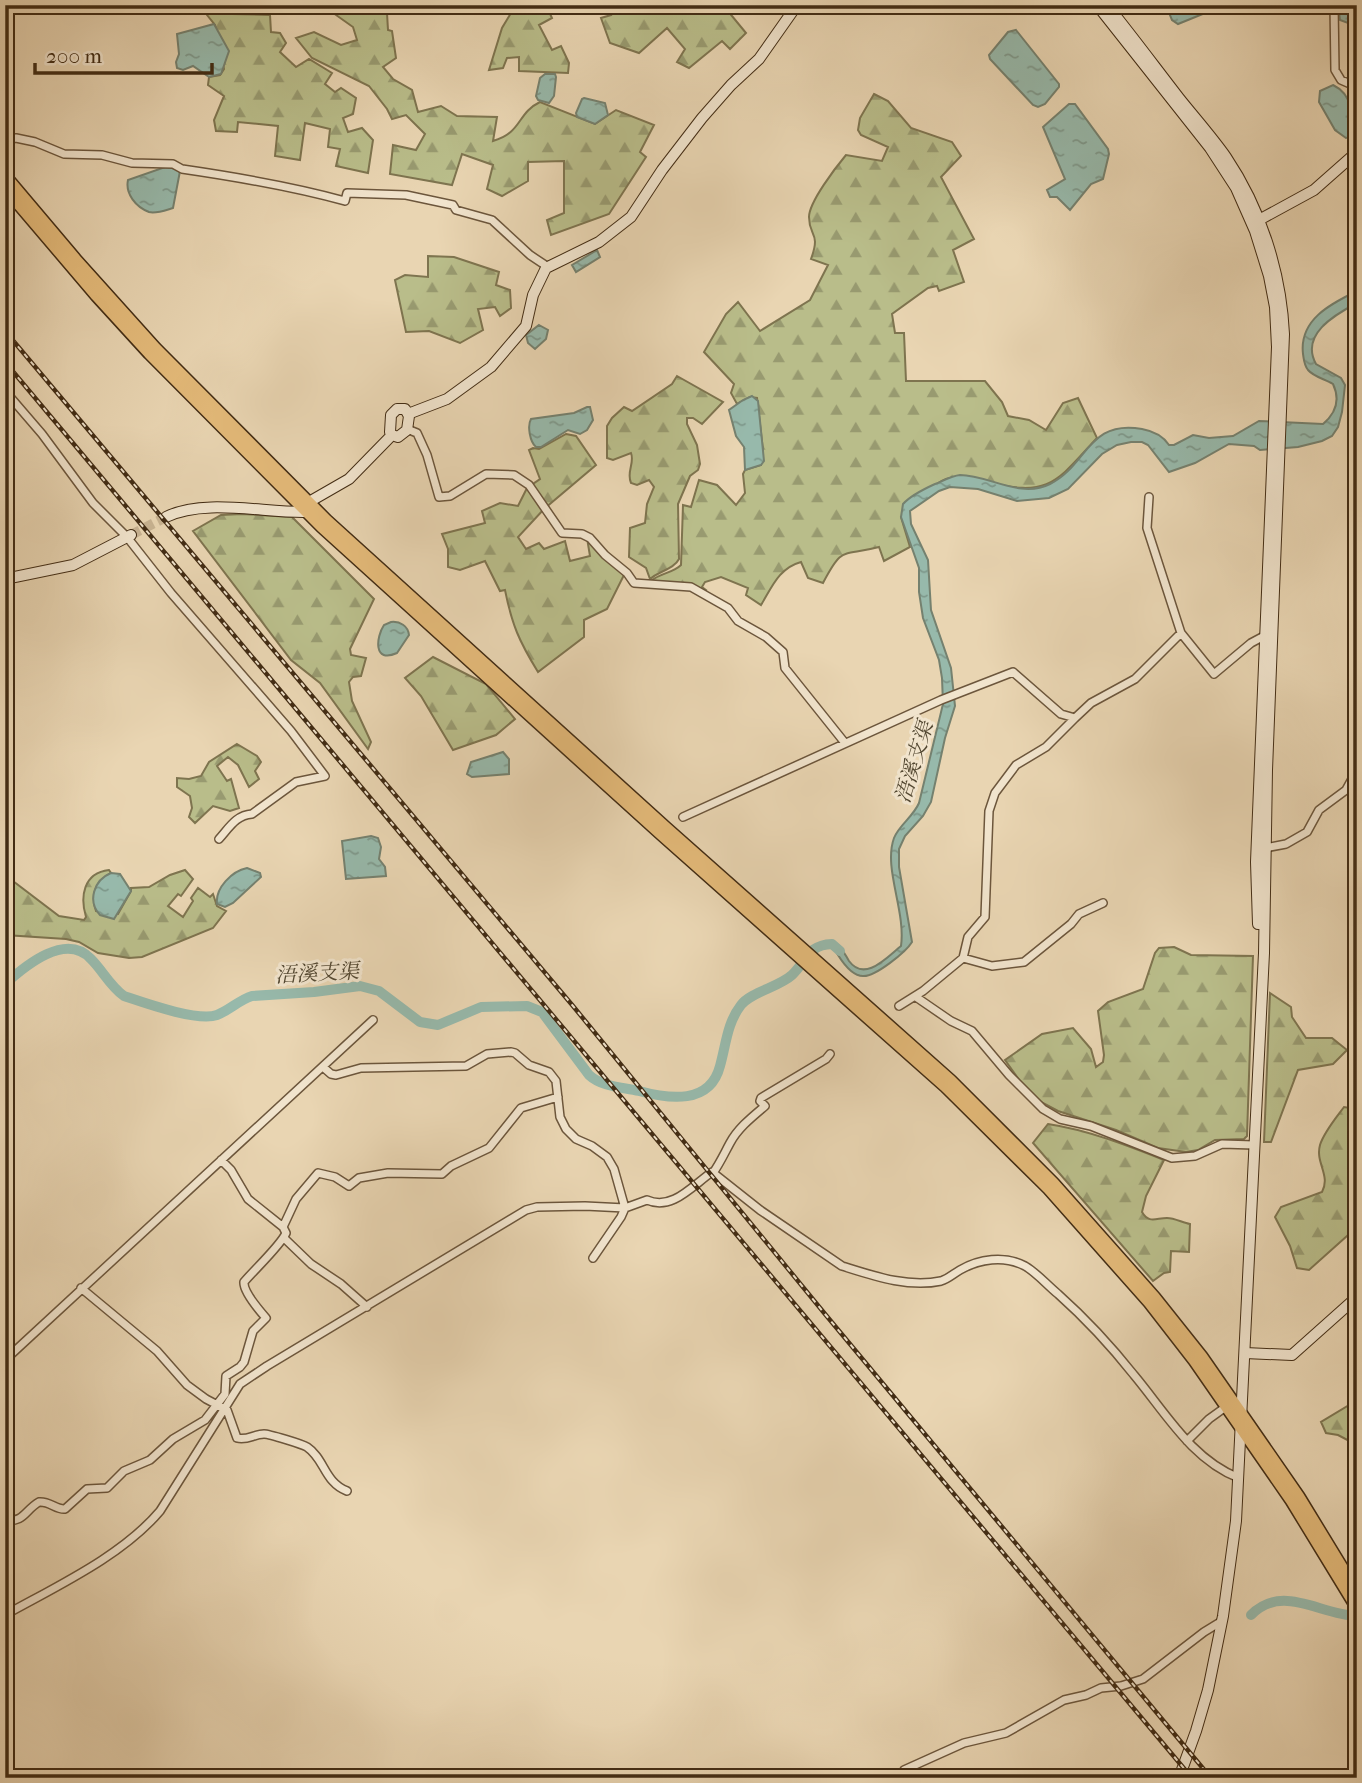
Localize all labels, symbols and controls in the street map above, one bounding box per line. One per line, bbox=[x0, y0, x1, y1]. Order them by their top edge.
scale bar bbox=[35, 32, 212, 76]
text: 200 m bbox=[46, 44, 102, 68]
water label: 浯溪支渠 bbox=[890, 715, 939, 806]
water label: 浯溪支渠 bbox=[274, 959, 363, 987]

